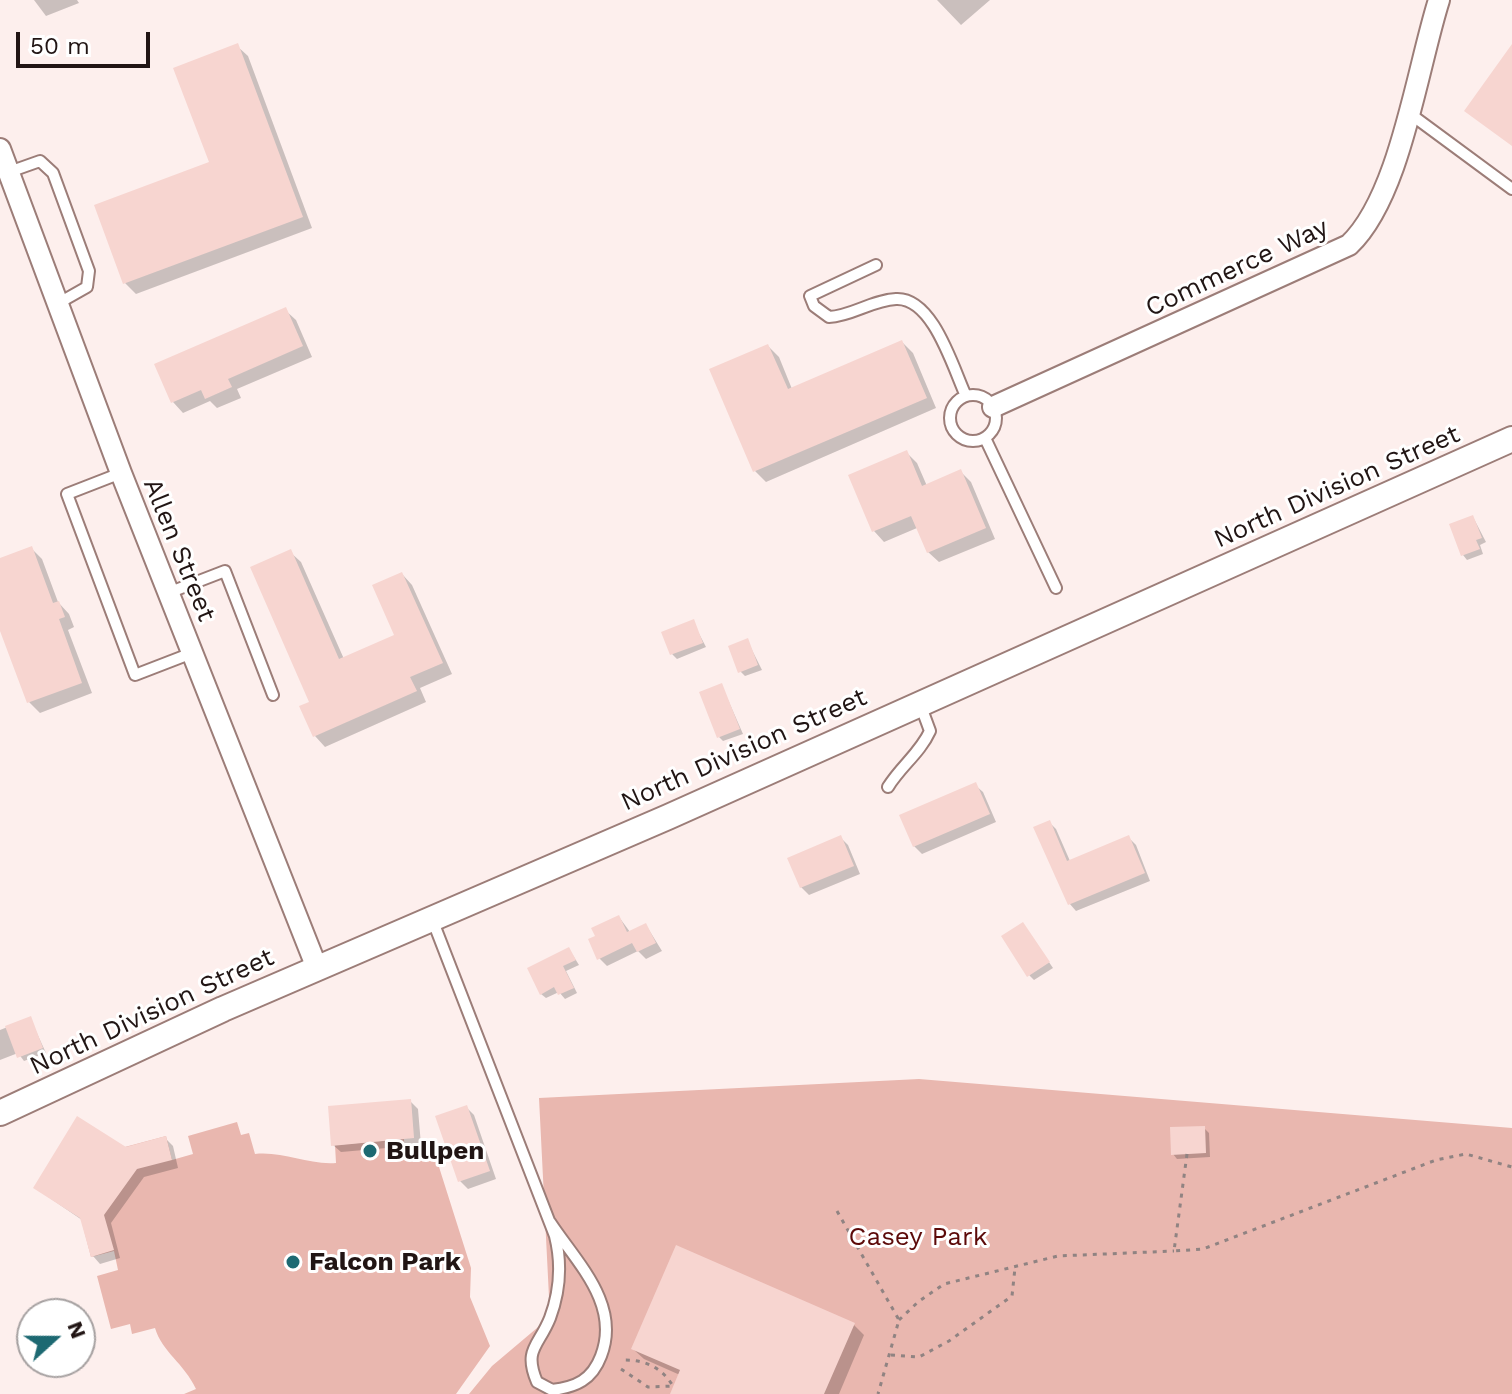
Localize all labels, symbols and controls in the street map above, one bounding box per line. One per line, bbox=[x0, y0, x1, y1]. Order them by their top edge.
scale bar bbox=[20, 16, 154, 66]
text: 50 m bbox=[30, 32, 90, 60]
street label: Commerce Way bbox=[1141, 212, 1333, 324]
street label: North Division Street bbox=[1209, 419, 1465, 555]
street label: Allen Street bbox=[136, 474, 222, 626]
street label: North Division Street bbox=[616, 682, 872, 818]
street label: North Division Street bbox=[25, 942, 279, 1082]
place label: Bullpen bbox=[386, 1135, 484, 1167]
marker: Bullpen bbox=[361, 1142, 379, 1160]
park label: Casey Park bbox=[849, 1221, 987, 1253]
place label: Falcon Park bbox=[309, 1246, 461, 1278]
marker: Falcon Park bbox=[284, 1253, 302, 1271]
north arrow bbox=[16, 1298, 96, 1378]
text: N bbox=[62, 1318, 92, 1342]

